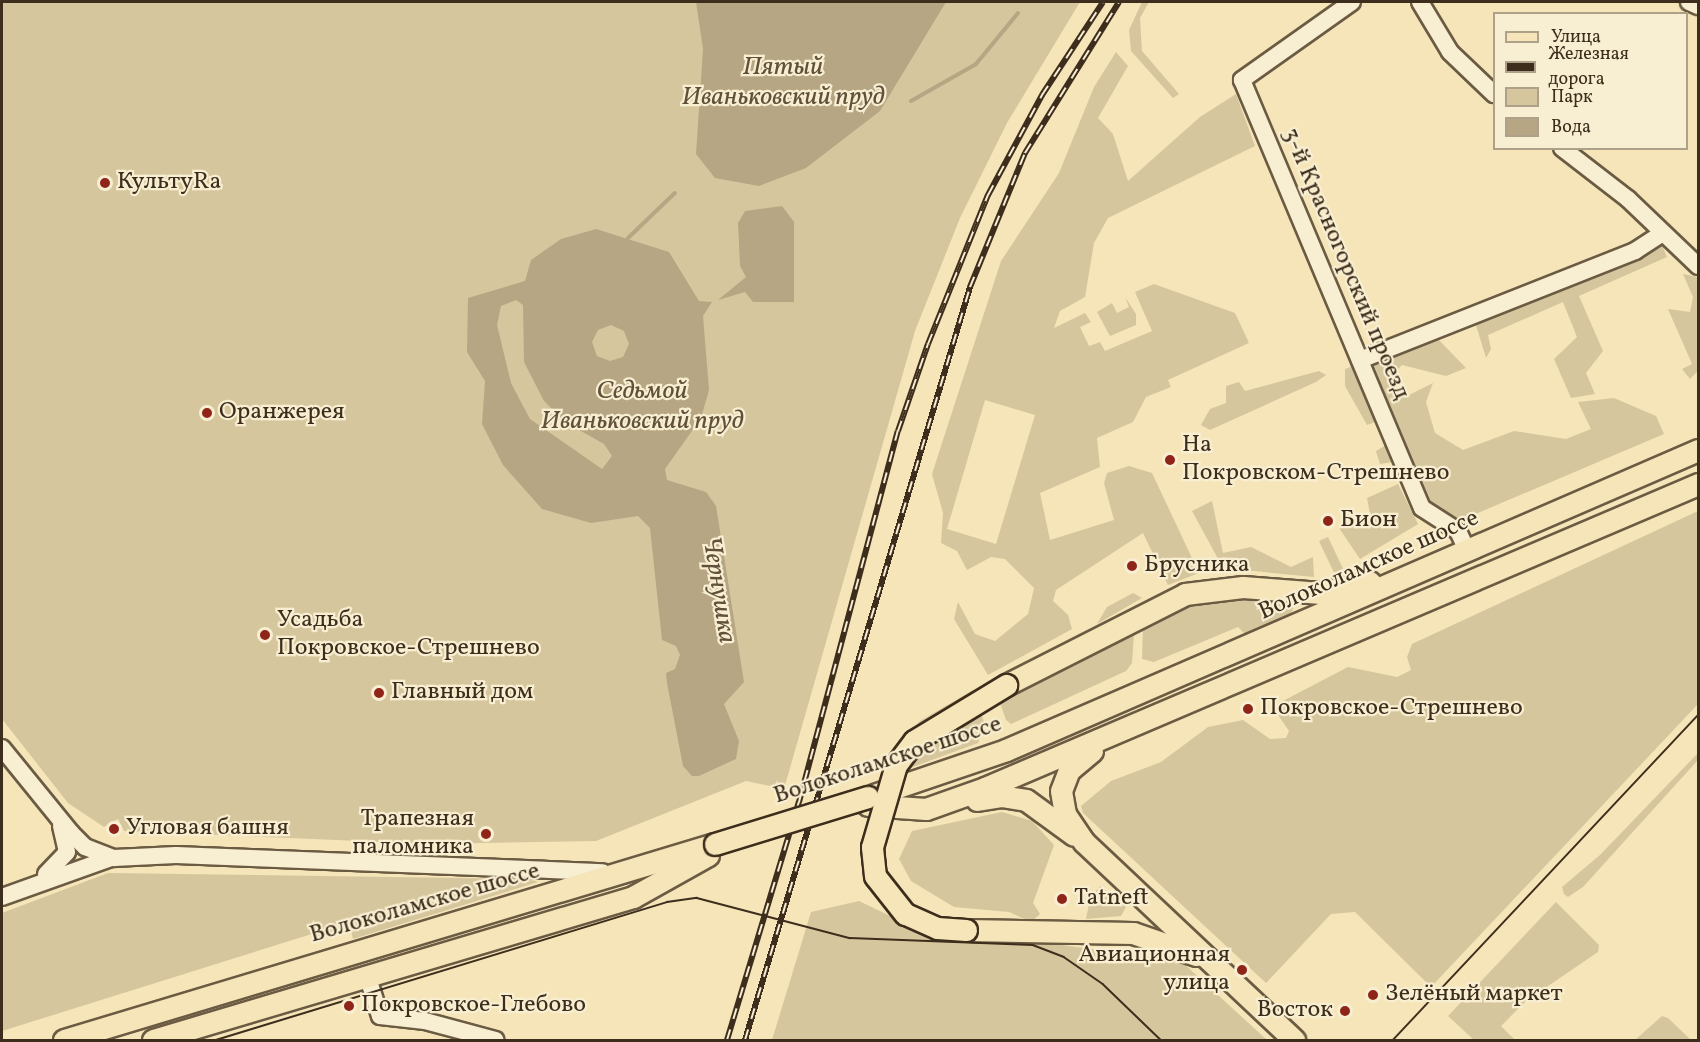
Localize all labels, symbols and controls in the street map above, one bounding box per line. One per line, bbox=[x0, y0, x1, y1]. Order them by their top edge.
legend bbox=[1493, 12, 1688, 150]
text: Улица bbox=[1551, 25, 1601, 50]
text: Железная дорога bbox=[1548, 42, 1629, 92]
water label: Пятый Иваньковский пруд bbox=[681, 52, 885, 113]
text: Парк bbox=[1551, 85, 1593, 110]
text: Вода bbox=[1551, 115, 1591, 140]
street label: 3-й Красногорский проезд bbox=[1275, 124, 1415, 404]
place label: КультуRа bbox=[117, 169, 221, 197]
marker: КультуRа bbox=[98, 176, 112, 190]
water label: Седьмой Иваньковский пруд bbox=[540, 376, 744, 437]
place label: Оранжерея bbox=[219, 399, 345, 427]
marker: Оранжерея bbox=[200, 406, 214, 420]
place label: На Покровском-Стрешнево bbox=[1182, 432, 1449, 488]
marker: На Покровском-Стрешнево bbox=[1163, 453, 1177, 467]
street label: Волоколамское шоссе bbox=[1254, 504, 1484, 628]
place label: Бион bbox=[1340, 507, 1397, 535]
marker: Бион bbox=[1321, 514, 1335, 528]
water label: Чернушка bbox=[694, 534, 742, 646]
place label: Брусника bbox=[1144, 552, 1250, 580]
marker: Брусника bbox=[1125, 559, 1139, 573]
place label: Усадьба Покровское-Стрешнево bbox=[277, 607, 540, 663]
marker: Усадьба Покровское-Стрешнево bbox=[258, 628, 272, 642]
place label: Главный дом bbox=[391, 679, 533, 707]
marker: Главный дом bbox=[372, 686, 386, 700]
place label: Покровское-Стрешнево bbox=[1260, 695, 1523, 723]
marker: Покровское-Стрешнево bbox=[1241, 702, 1255, 716]
street label: Волоколамское шоссе bbox=[770, 711, 1006, 811]
place label: Трапезная паломника bbox=[352, 806, 474, 862]
place label: Угловая башня bbox=[126, 815, 289, 843]
marker: Угловая башня bbox=[107, 822, 121, 836]
marker: Трапезная паломника bbox=[479, 827, 493, 841]
street label: Волоколамское шоссе bbox=[307, 857, 543, 951]
place label: Tatneft bbox=[1074, 885, 1149, 913]
marker: Tatneft bbox=[1055, 892, 1069, 906]
place label: Авиационная улица bbox=[1078, 942, 1230, 998]
marker: Авиационная улица bbox=[1235, 963, 1249, 977]
place label: Зелёный маркет bbox=[1385, 981, 1563, 1009]
marker: Зелёный маркет bbox=[1366, 988, 1380, 1002]
place label: Покровское-Глебово bbox=[361, 992, 586, 1020]
place label: Восток bbox=[1257, 997, 1333, 1025]
marker: Покровское-Глебово bbox=[342, 999, 356, 1013]
marker: Восток bbox=[1338, 1004, 1352, 1018]

